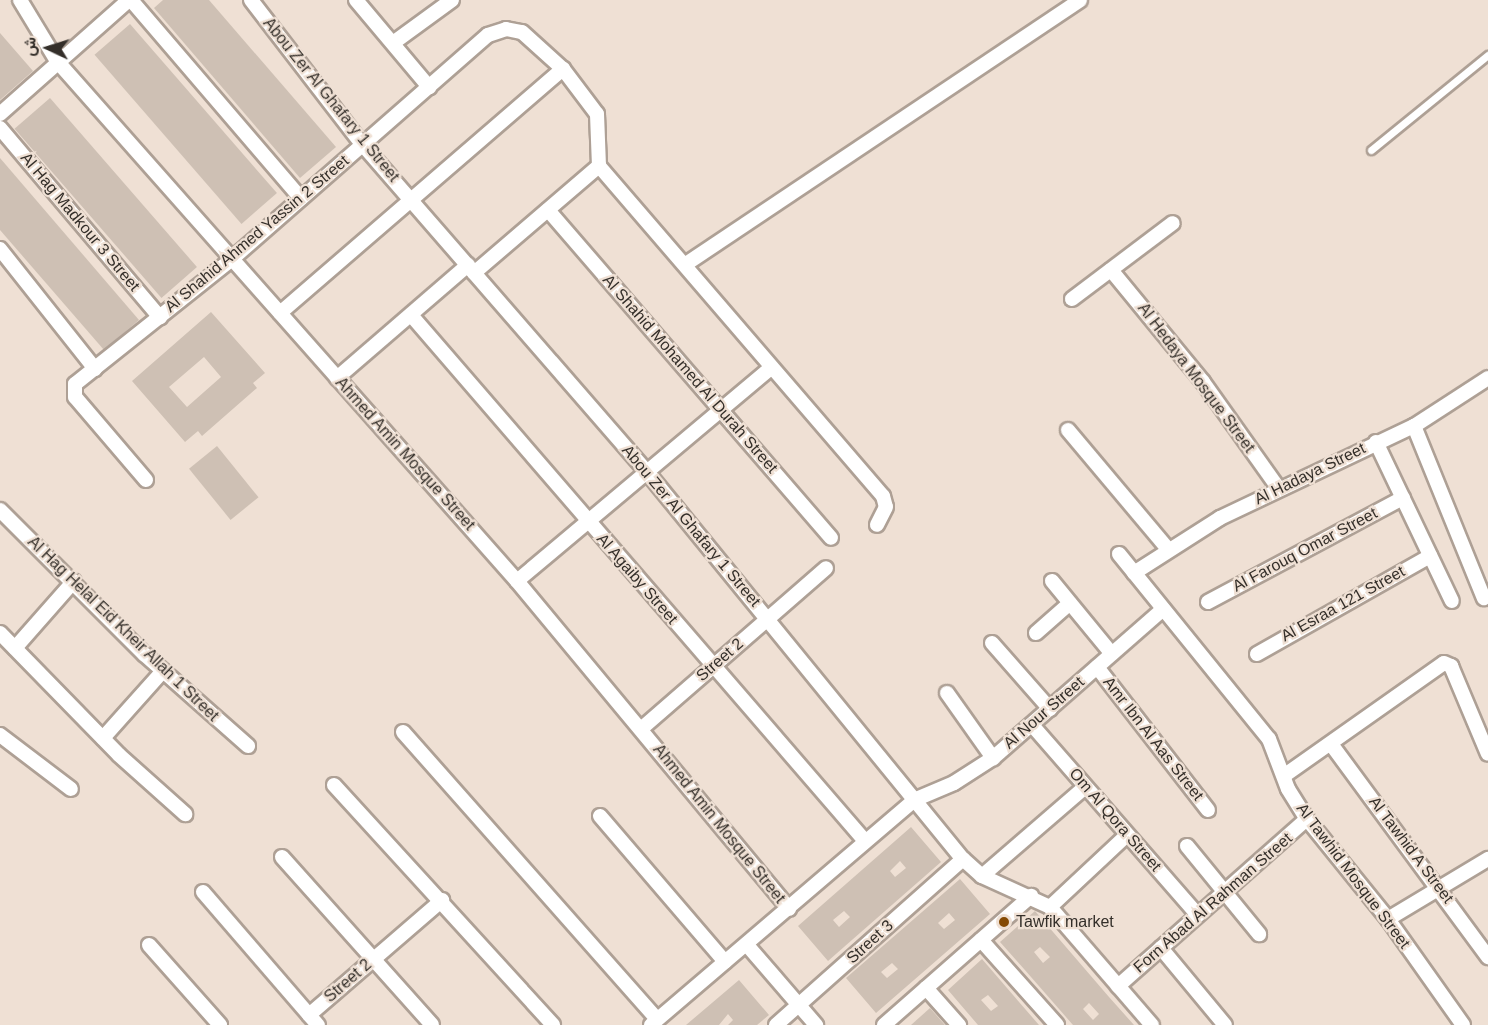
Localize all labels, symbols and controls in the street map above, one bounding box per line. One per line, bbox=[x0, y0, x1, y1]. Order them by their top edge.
street label: Abou Zer Al Ghafary 1 Street bbox=[259, 14, 403, 186]
north arrow bbox=[18, 18, 78, 78]
text: ش bbox=[20, 37, 39, 57]
street label: Al Hag Madkour 3 Street bbox=[16, 149, 144, 295]
street label: Al Shahid Ahmed Yassin 2 Street bbox=[161, 151, 353, 317]
street label: Al Shahid Mohamed Al Durah Street bbox=[598, 270, 782, 478]
street label: Al Hedaya Mosque Street bbox=[1133, 299, 1259, 457]
street label: Ahmed Amin Mosque Street bbox=[331, 373, 479, 535]
street label: Al Hadaya Street bbox=[1251, 439, 1369, 509]
street label: Abou Zer Al Ghafary 1 Street bbox=[617, 441, 765, 611]
street label: Al Farouq Omar Street bbox=[1229, 504, 1381, 596]
street label: Al Agaiby Street bbox=[592, 529, 682, 629]
street label: Al Hag Helal Eid Kheir Allah 1 Street bbox=[23, 532, 223, 726]
street label: Al Esraa 121 Street bbox=[1278, 562, 1408, 646]
street label: Street 2 bbox=[693, 634, 747, 686]
street label: Amr Ibn Al Aas Street bbox=[1098, 672, 1208, 806]
street label: Al Nour Street bbox=[1000, 673, 1088, 753]
street label: Ahmed Amin Mosque Street bbox=[649, 740, 789, 908]
street label: Om Al Qora Street bbox=[1065, 764, 1165, 876]
street label: Al Tawhid A Street bbox=[1364, 792, 1458, 908]
street label: Al Tawhid Mosque Street bbox=[1292, 800, 1414, 952]
street label: Forn Abad Al Rahman Street bbox=[1129, 828, 1297, 978]
place label: Tawfik market bbox=[1016, 912, 1114, 932]
marker: Tawfik market bbox=[997, 915, 1011, 929]
street label: Street 3 bbox=[843, 916, 897, 968]
street label: Street 2 bbox=[321, 955, 375, 1007]

